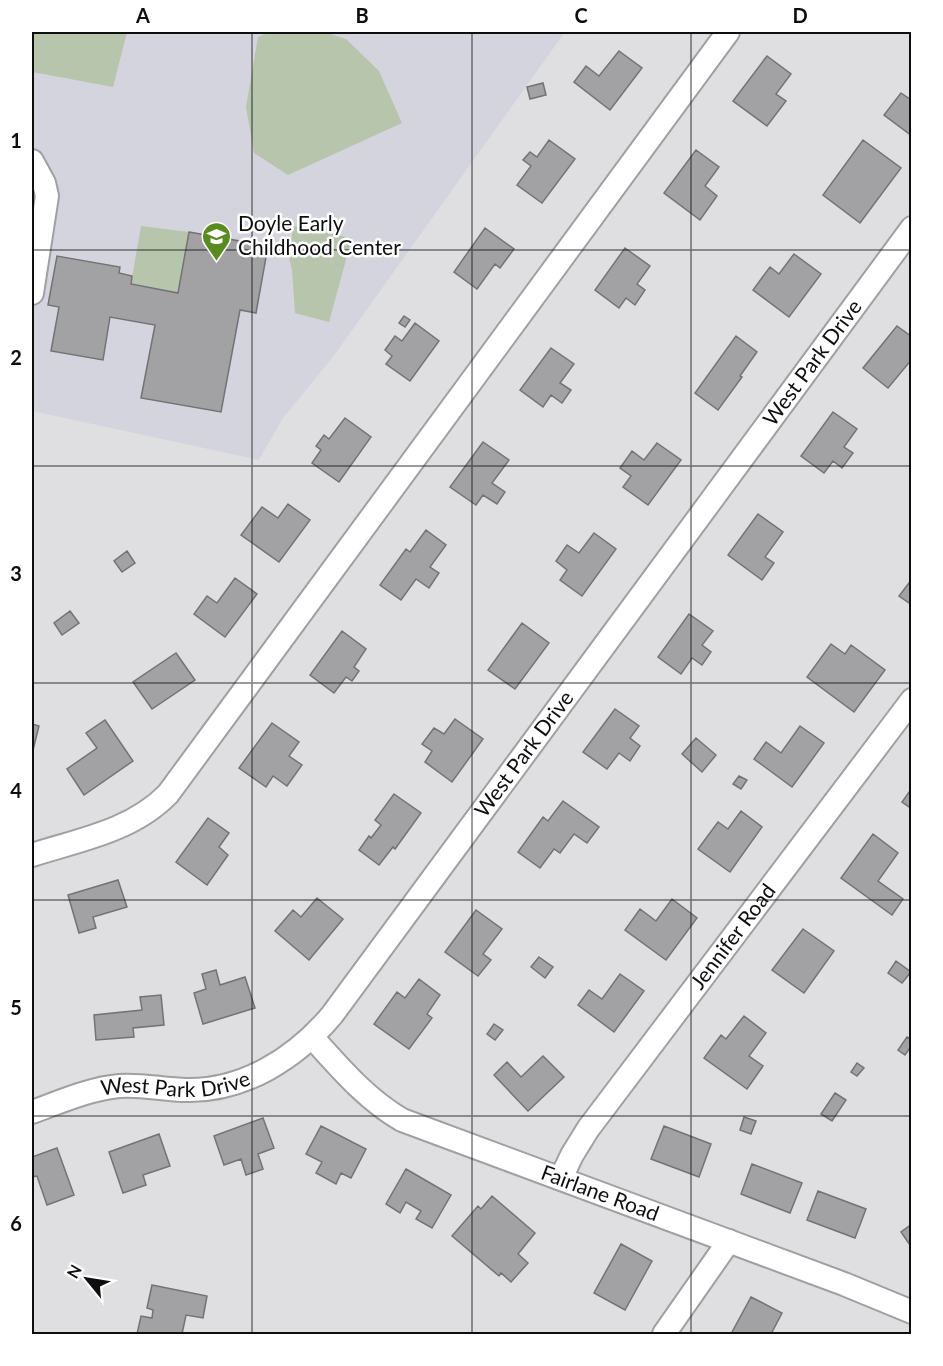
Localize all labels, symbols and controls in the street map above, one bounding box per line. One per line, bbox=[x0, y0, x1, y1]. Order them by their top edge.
text: A bbox=[135, 3, 150, 27]
text: B bbox=[355, 3, 369, 27]
text: C bbox=[574, 3, 588, 27]
text: D bbox=[792, 3, 808, 27]
text: 1 bbox=[10, 128, 22, 152]
place label: Doyle Early Childhood Center bbox=[238, 210, 401, 259]
school or university icon: Doyle Early Childhood Center bbox=[201, 220, 233, 262]
street label: West Park Drive bbox=[757, 294, 866, 430]
text: 2 bbox=[10, 345, 22, 369]
text: 3 bbox=[10, 561, 22, 585]
street label: West Park Drive bbox=[468, 685, 578, 821]
text: 4 bbox=[10, 778, 22, 802]
street label: Jennifer Road bbox=[684, 878, 780, 993]
text: 5 bbox=[10, 995, 22, 1019]
street label: West Park Drive bbox=[99, 1065, 253, 1101]
street label: Fairlane Road bbox=[538, 1159, 663, 1225]
text: 6 bbox=[10, 1211, 22, 1235]
north arrow bbox=[57, 1249, 117, 1309]
text: N bbox=[62, 1261, 85, 1281]

